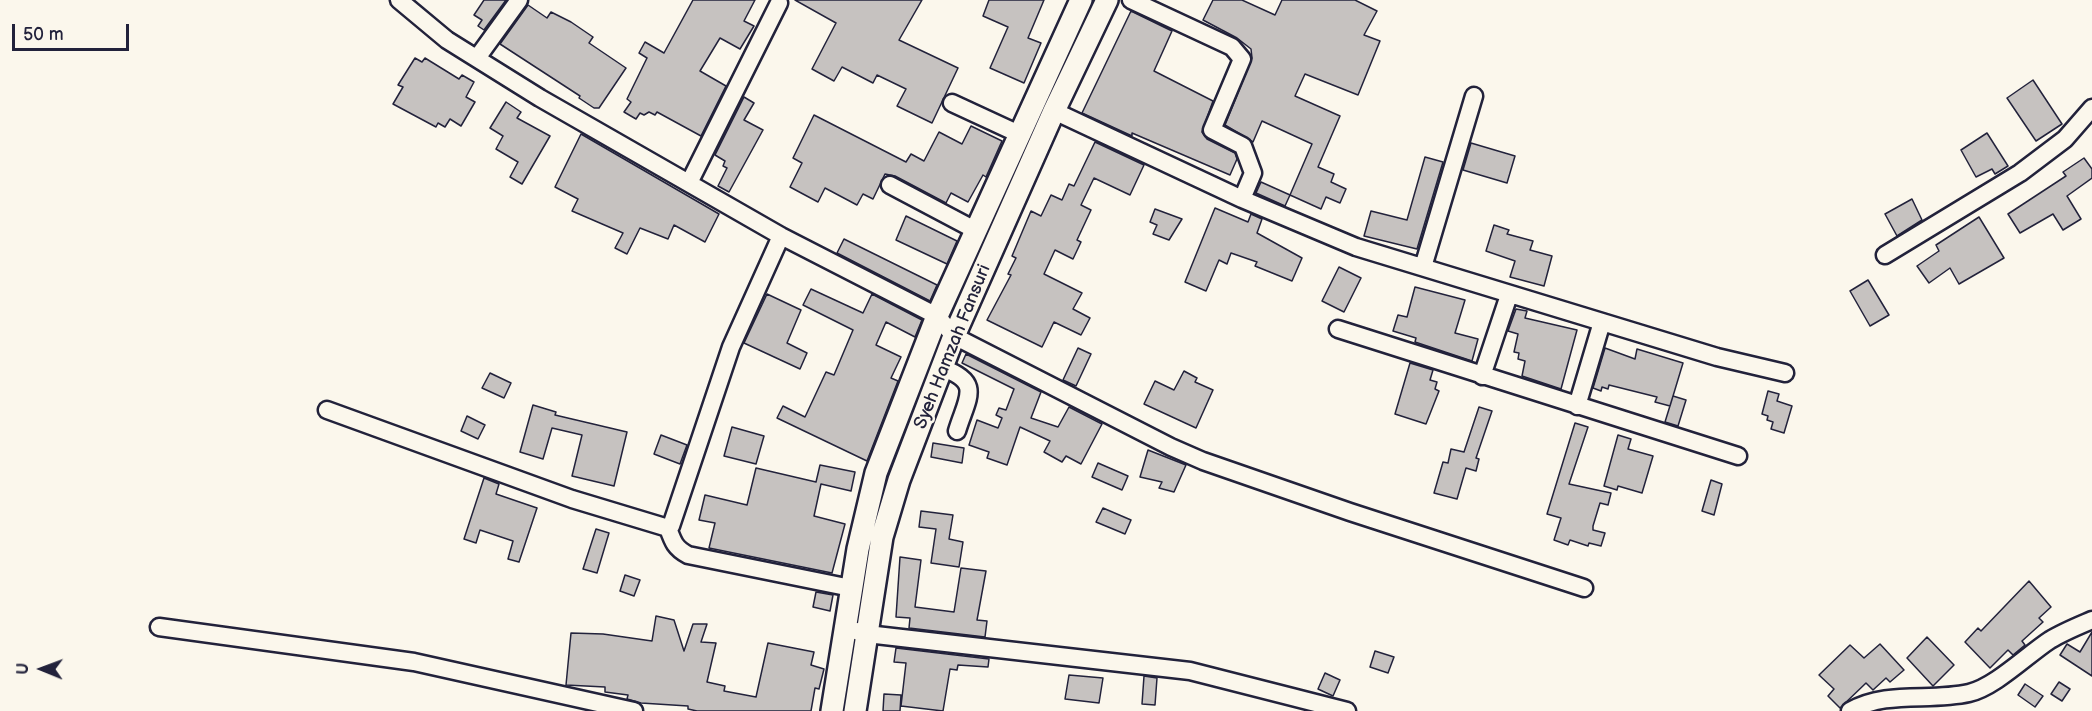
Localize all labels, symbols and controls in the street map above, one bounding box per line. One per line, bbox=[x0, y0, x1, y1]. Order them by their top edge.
scale bar bbox=[15, 12, 132, 50]
text: 50 m bbox=[23, 24, 64, 45]
street label: Syeh Hamzah Fansuri bbox=[910, 262, 996, 432]
north arrow bbox=[12, 639, 72, 699]
text: U bbox=[14, 663, 33, 675]

